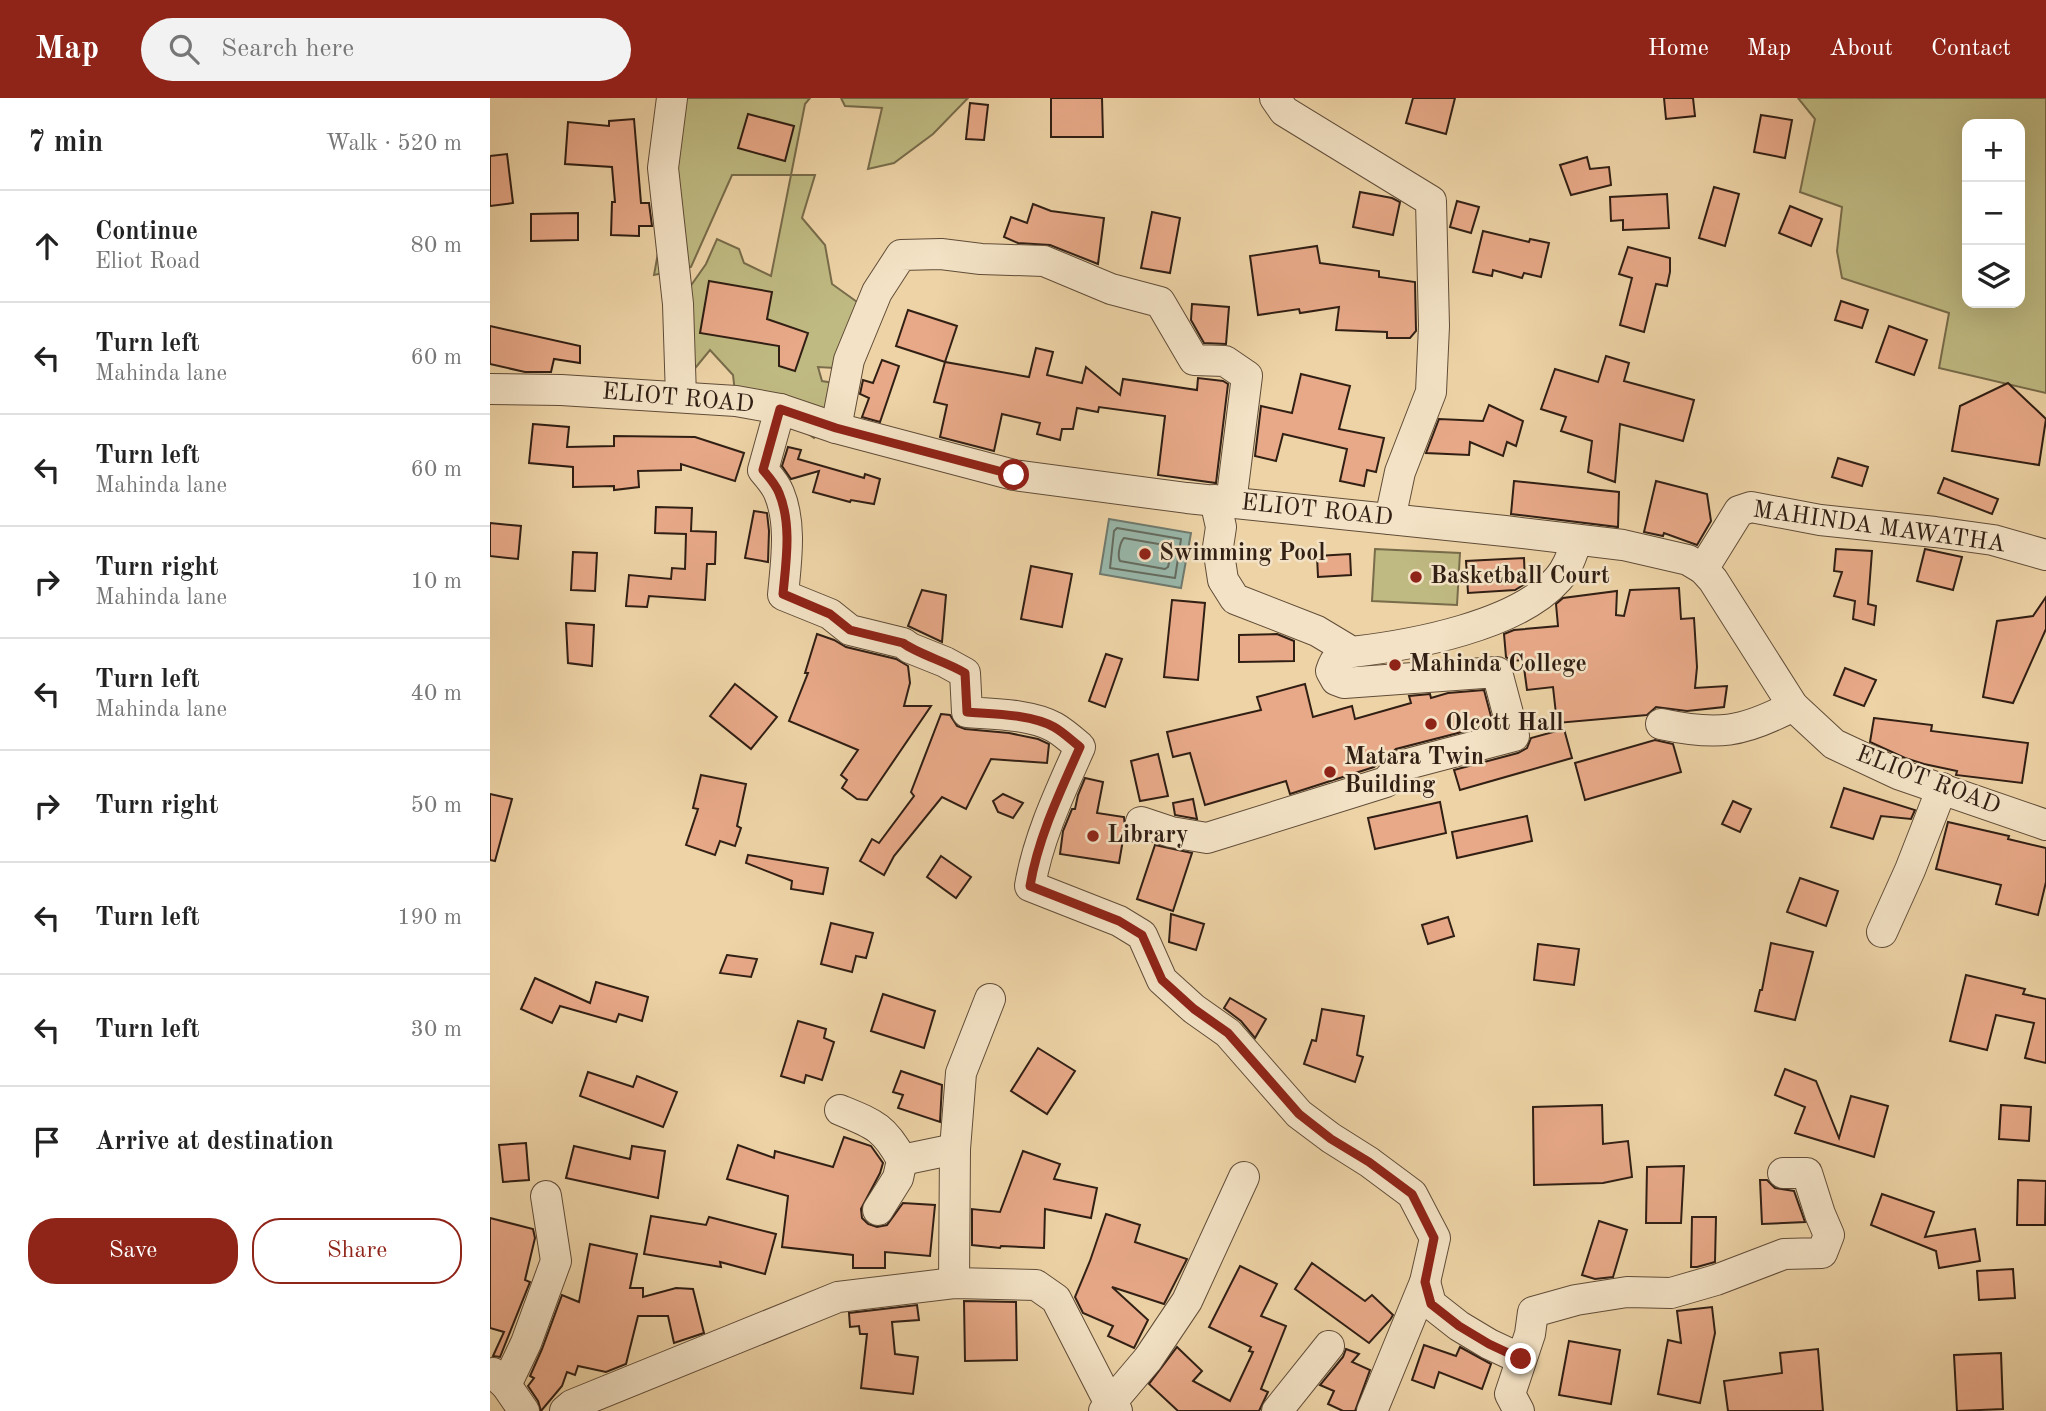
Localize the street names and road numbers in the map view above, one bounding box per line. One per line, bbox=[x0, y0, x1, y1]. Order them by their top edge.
street label: ELIOT ROAD bbox=[601, 380, 755, 418]
street label: ELIOT ROAD bbox=[1240, 491, 1394, 531]
street label: MAHINDA MAWATHA bbox=[1751, 498, 2007, 558]
street label: ELIOT ROAD bbox=[1853, 742, 2003, 820]

